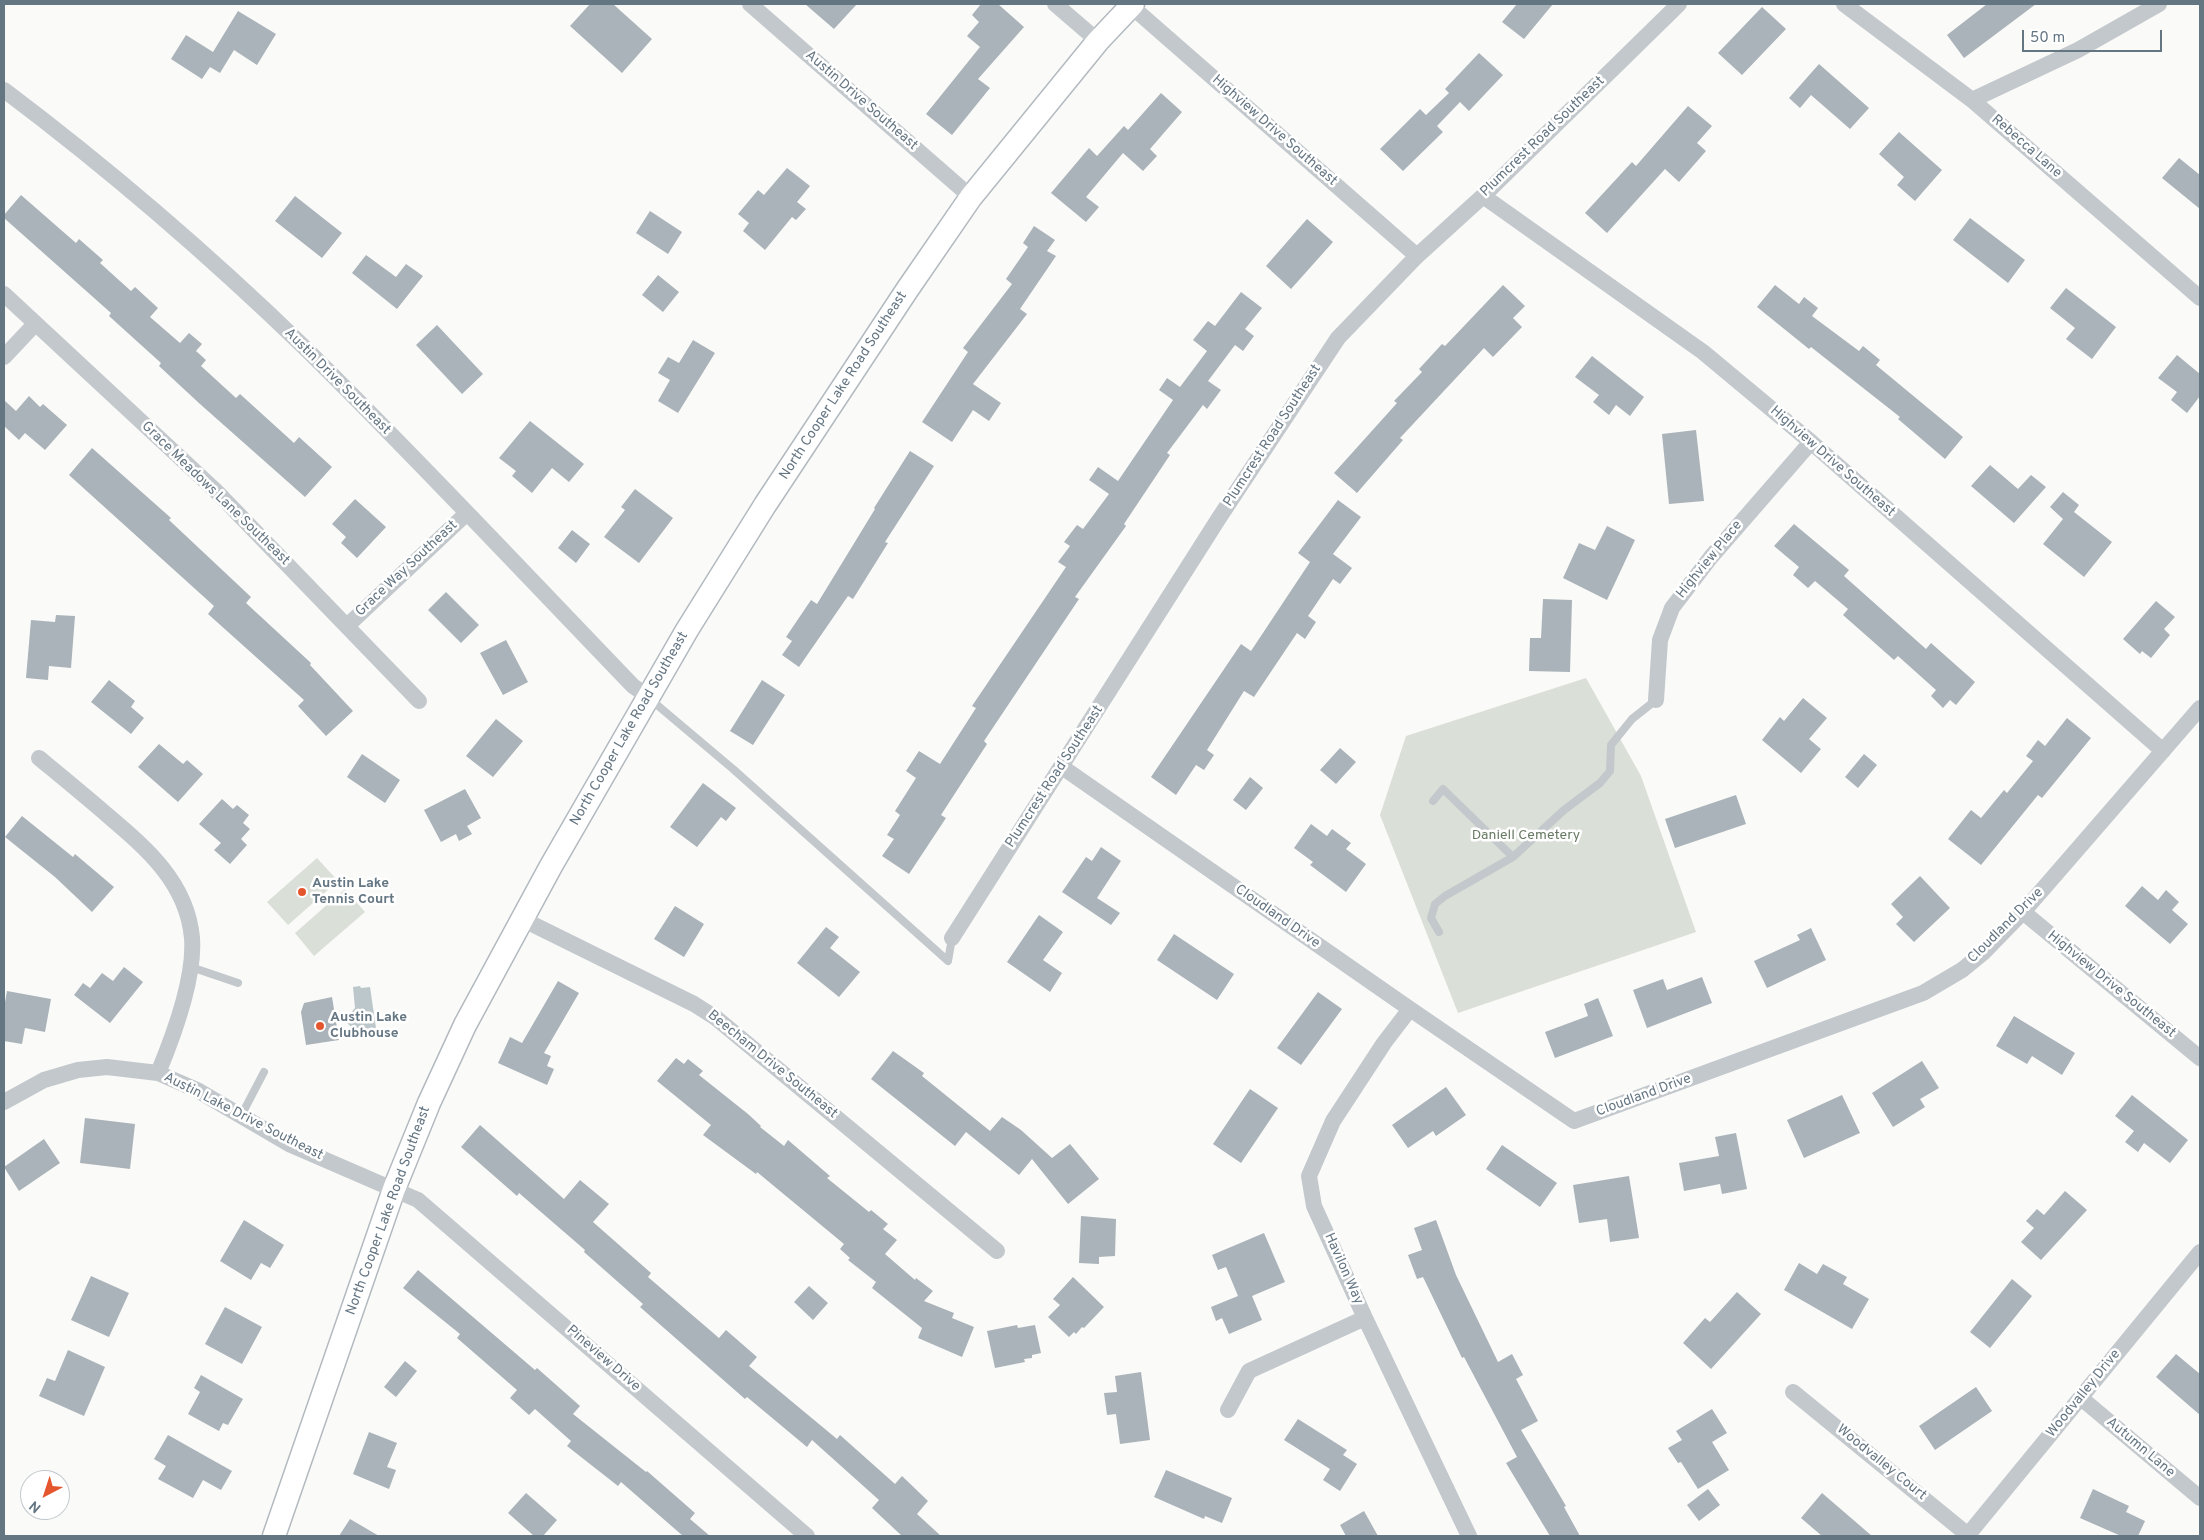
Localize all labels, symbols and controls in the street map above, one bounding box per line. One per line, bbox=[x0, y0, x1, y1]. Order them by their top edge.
scale bar bbox=[2024, 20, 2164, 52]
text: 50 m bbox=[2030, 29, 2065, 48]
street label: Austin Drive Southeast bbox=[801, 48, 921, 154]
street label: Highview Drive Southeast bbox=[1208, 72, 1340, 190]
street label: Plumcrest Road Southeast bbox=[1477, 73, 1609, 201]
street label: Rebecca Lane bbox=[1987, 112, 2065, 182]
street label: North Cooper Lake Road Southeast bbox=[777, 289, 911, 483]
street label: Austin Drive Southeast bbox=[280, 325, 394, 439]
street label: Plumcrest Road Southeast bbox=[1221, 362, 1325, 510]
street label: Highview Drive Southeast bbox=[1766, 403, 1898, 521]
street label: Grace Meadows Lane Southeast bbox=[137, 419, 293, 569]
street label: Grace Way Southeast bbox=[353, 517, 461, 621]
street label: Highview Place bbox=[1674, 518, 1746, 602]
street label: North Cooper Lake Road Southeast bbox=[567, 629, 693, 829]
street label: Plumcrest Road Southeast bbox=[1003, 703, 1107, 851]
park label: Daniell Cemetery bbox=[1472, 828, 1580, 844]
place label: Austin Lake Tennis Court bbox=[312, 876, 395, 909]
street label: Cloudland Drive bbox=[1231, 881, 1323, 953]
street label: Cloudland Drive bbox=[1965, 885, 2047, 967]
marker: Austin Lake Tennis Court bbox=[296, 886, 308, 898]
street label: Highview Drive Southeast bbox=[2043, 928, 2179, 1042]
street label: Beecham Drive Southeast bbox=[704, 1007, 840, 1123]
place label: Austin Lake Clubhouse bbox=[330, 1010, 407, 1042]
marker: Austin Lake Clubhouse bbox=[314, 1020, 326, 1032]
street label: Austin Lake Drive Southeast bbox=[161, 1069, 325, 1165]
street label: Cloudland Drive bbox=[1594, 1071, 1694, 1121]
street label: North Cooper Lake Road Southeast bbox=[343, 1104, 435, 1318]
street label: Havilon Way bbox=[1320, 1231, 1366, 1307]
street label: Pineview Drive bbox=[563, 1322, 643, 1396]
street label: Woodvalley Drive bbox=[2043, 1347, 2125, 1441]
street label: Autumn Lane bbox=[2102, 1414, 2178, 1482]
street label: Woodvalley Court bbox=[1833, 1422, 1929, 1504]
north arrow bbox=[20, 1470, 70, 1520]
text: N bbox=[26, 1496, 45, 1516]

